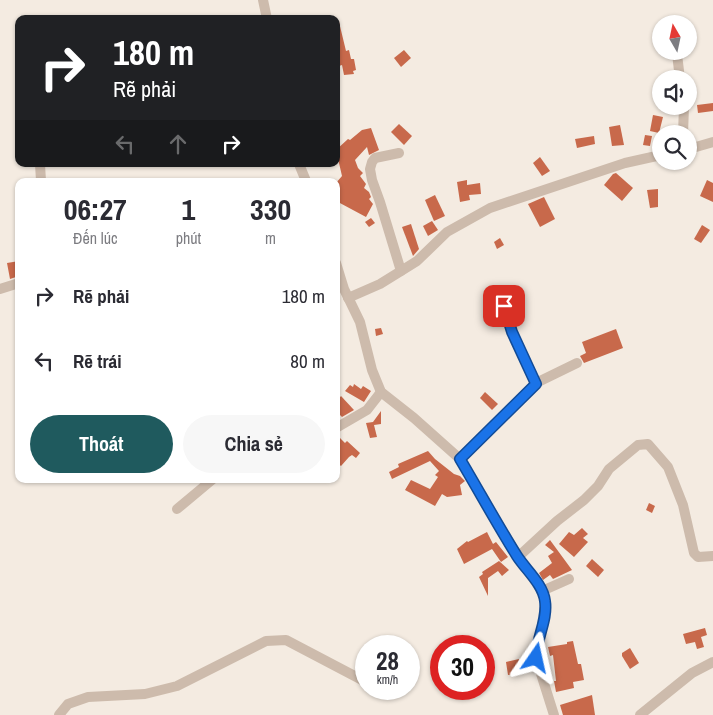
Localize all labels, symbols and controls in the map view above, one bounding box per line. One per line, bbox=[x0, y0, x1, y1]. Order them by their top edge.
north arrow bbox=[652, 15, 698, 60]
map controls bbox=[652, 15, 697, 170]
text: 180 m bbox=[113, 29, 194, 76]
icon: right bbox=[30, 35, 95, 100]
button: sound bbox=[652, 70, 697, 115]
text: Rẽ phải bbox=[113, 74, 176, 104]
button: search bbox=[652, 125, 697, 170]
icon: left bbox=[111, 130, 139, 158]
icon: ahead bbox=[164, 130, 192, 158]
icon: right bbox=[217, 130, 245, 158]
text: 06:27 bbox=[64, 189, 127, 229]
text: 1 bbox=[182, 189, 195, 229]
text: 330 bbox=[250, 189, 291, 229]
text: Đến lúc bbox=[73, 227, 118, 249]
text: phút bbox=[176, 227, 201, 249]
text: m bbox=[265, 227, 276, 249]
icon: right bbox=[30, 282, 58, 310]
text: Rẽ phải bbox=[73, 283, 129, 309]
text: 180 m bbox=[282, 283, 325, 309]
pin bbox=[483, 285, 525, 327]
icon: arrive bbox=[490, 292, 518, 320]
icon: left bbox=[30, 347, 58, 375]
text: Rẽ trái bbox=[73, 348, 122, 374]
text: 80 m bbox=[290, 348, 325, 374]
button: Thoát bbox=[30, 415, 173, 473]
button: Chia sẻ bbox=[183, 415, 325, 473]
position arrow bbox=[509, 631, 561, 683]
speed limit sign: 30 bbox=[430, 635, 495, 700]
text: 28 bbox=[376, 644, 399, 678]
text: km/h bbox=[377, 672, 398, 688]

